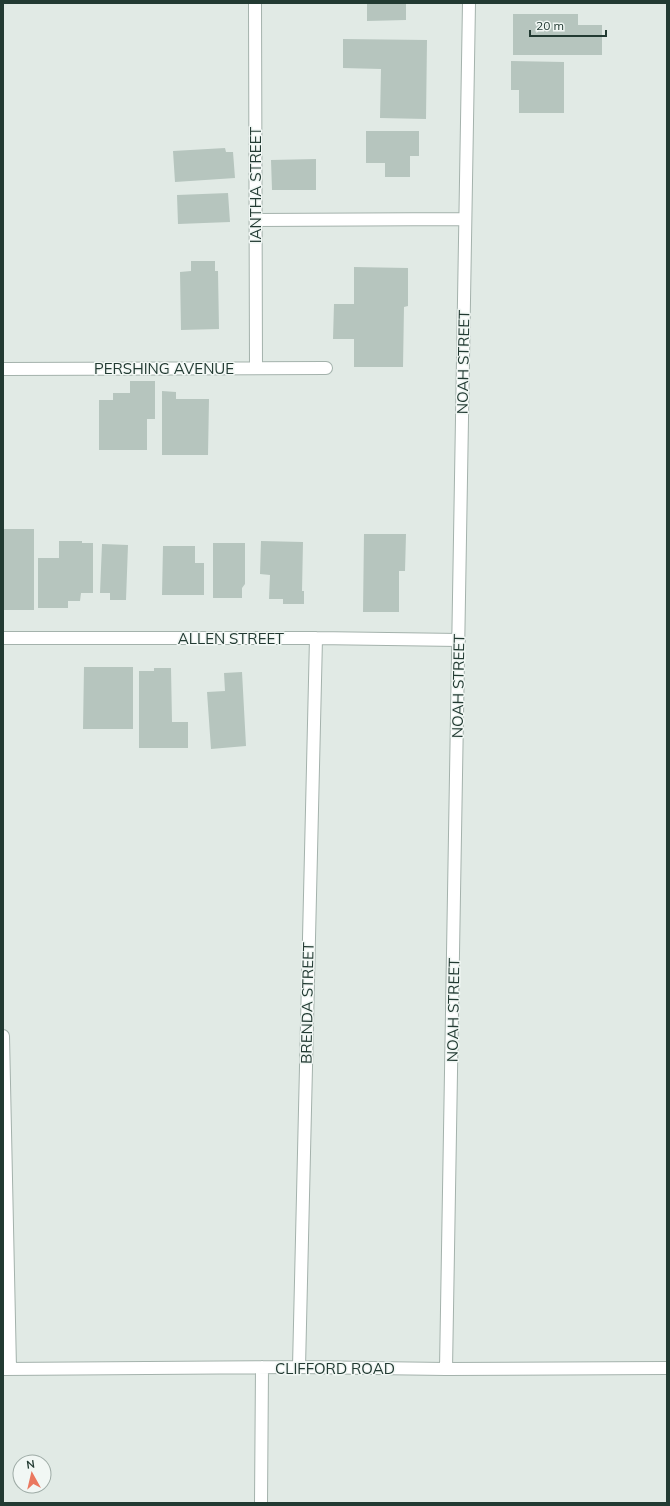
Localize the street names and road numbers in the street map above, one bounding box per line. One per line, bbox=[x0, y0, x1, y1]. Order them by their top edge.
street label: IANTHA STREET bbox=[246, 127, 265, 243]
street label: NOAH STREET bbox=[453, 310, 473, 414]
street label: PERSHING AVENUE bbox=[94, 359, 234, 378]
street label: ALLEN STREET bbox=[178, 629, 284, 648]
street label: NOAH STREET bbox=[448, 634, 468, 738]
street label: BRENDA STREET bbox=[296, 942, 318, 1064]
street label: NOAH STREET bbox=[443, 958, 463, 1062]
street label: CLIFFORD ROAD bbox=[275, 1359, 395, 1378]

